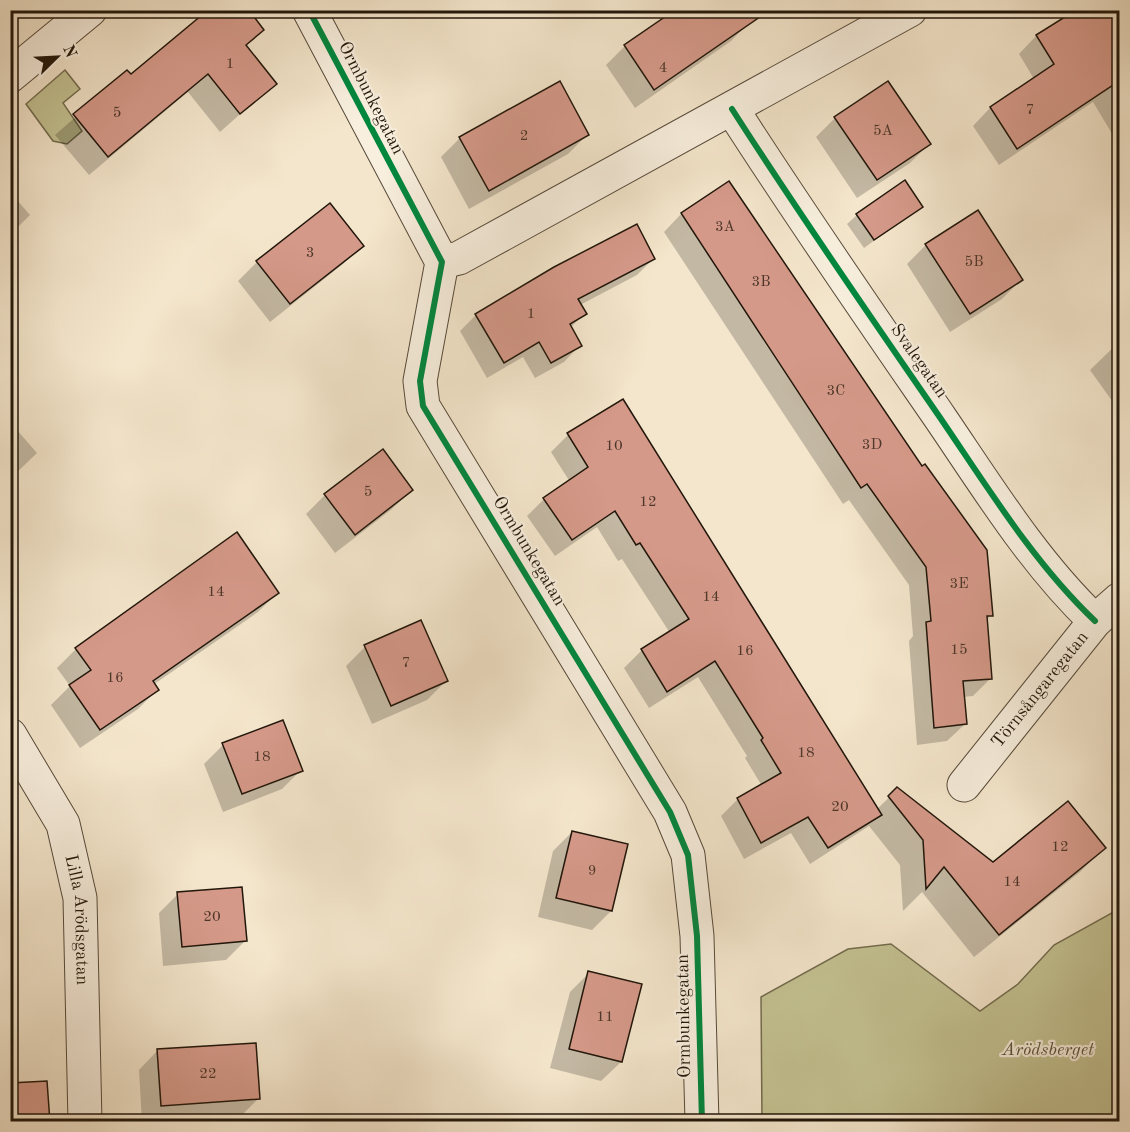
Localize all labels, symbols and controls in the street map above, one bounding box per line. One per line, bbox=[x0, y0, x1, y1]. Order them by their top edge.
north arrow bbox=[27, 27, 87, 87]
street label: Ormbunkegatan bbox=[335, 39, 407, 158]
text: N bbox=[59, 43, 79, 61]
house number: 1 bbox=[226, 57, 234, 72]
house number: 4 bbox=[659, 61, 667, 76]
house number: 7 bbox=[1026, 103, 1034, 118]
house number: 5 bbox=[113, 106, 121, 121]
house number: 5A bbox=[873, 124, 894, 139]
house number: 2 bbox=[520, 129, 528, 144]
house number: 3A bbox=[715, 220, 736, 235]
house number: 3 bbox=[306, 246, 314, 261]
house number: 5B bbox=[964, 255, 984, 270]
house number: 3B bbox=[751, 275, 771, 290]
house number: 1 bbox=[527, 307, 535, 322]
street label: Svalegatan bbox=[887, 321, 951, 401]
house number: 3C bbox=[827, 384, 845, 399]
house number: 3D bbox=[862, 438, 882, 453]
house number: 10 bbox=[605, 439, 623, 454]
house number: 5 bbox=[364, 485, 372, 500]
street label: Ormbunkegatan bbox=[489, 493, 569, 609]
house number: 12 bbox=[639, 495, 657, 510]
house number: 3E bbox=[949, 577, 969, 592]
house number: 14 bbox=[207, 585, 225, 600]
house number: 14 bbox=[702, 590, 720, 605]
street label: Törnsångaregatan bbox=[988, 628, 1092, 751]
house number: 15 bbox=[950, 643, 968, 658]
house number: 16 bbox=[736, 644, 754, 659]
house number: 7 bbox=[402, 656, 410, 671]
house number: 16 bbox=[106, 671, 124, 686]
house number: 18 bbox=[797, 746, 815, 761]
house number: 18 bbox=[253, 750, 271, 765]
house number: 20 bbox=[831, 800, 849, 815]
house number: 12 bbox=[1051, 840, 1069, 855]
street label: Lilla Arödsgatan bbox=[61, 853, 91, 986]
house number: 9 bbox=[588, 864, 596, 879]
house number: 14 bbox=[1003, 875, 1021, 890]
house number: 20 bbox=[203, 910, 221, 925]
street label: Ormbunkegatan bbox=[674, 954, 694, 1078]
house number: 11 bbox=[596, 1010, 614, 1025]
park label: Arödsberget bbox=[1001, 1041, 1094, 1059]
house number: 22 bbox=[199, 1067, 217, 1082]

